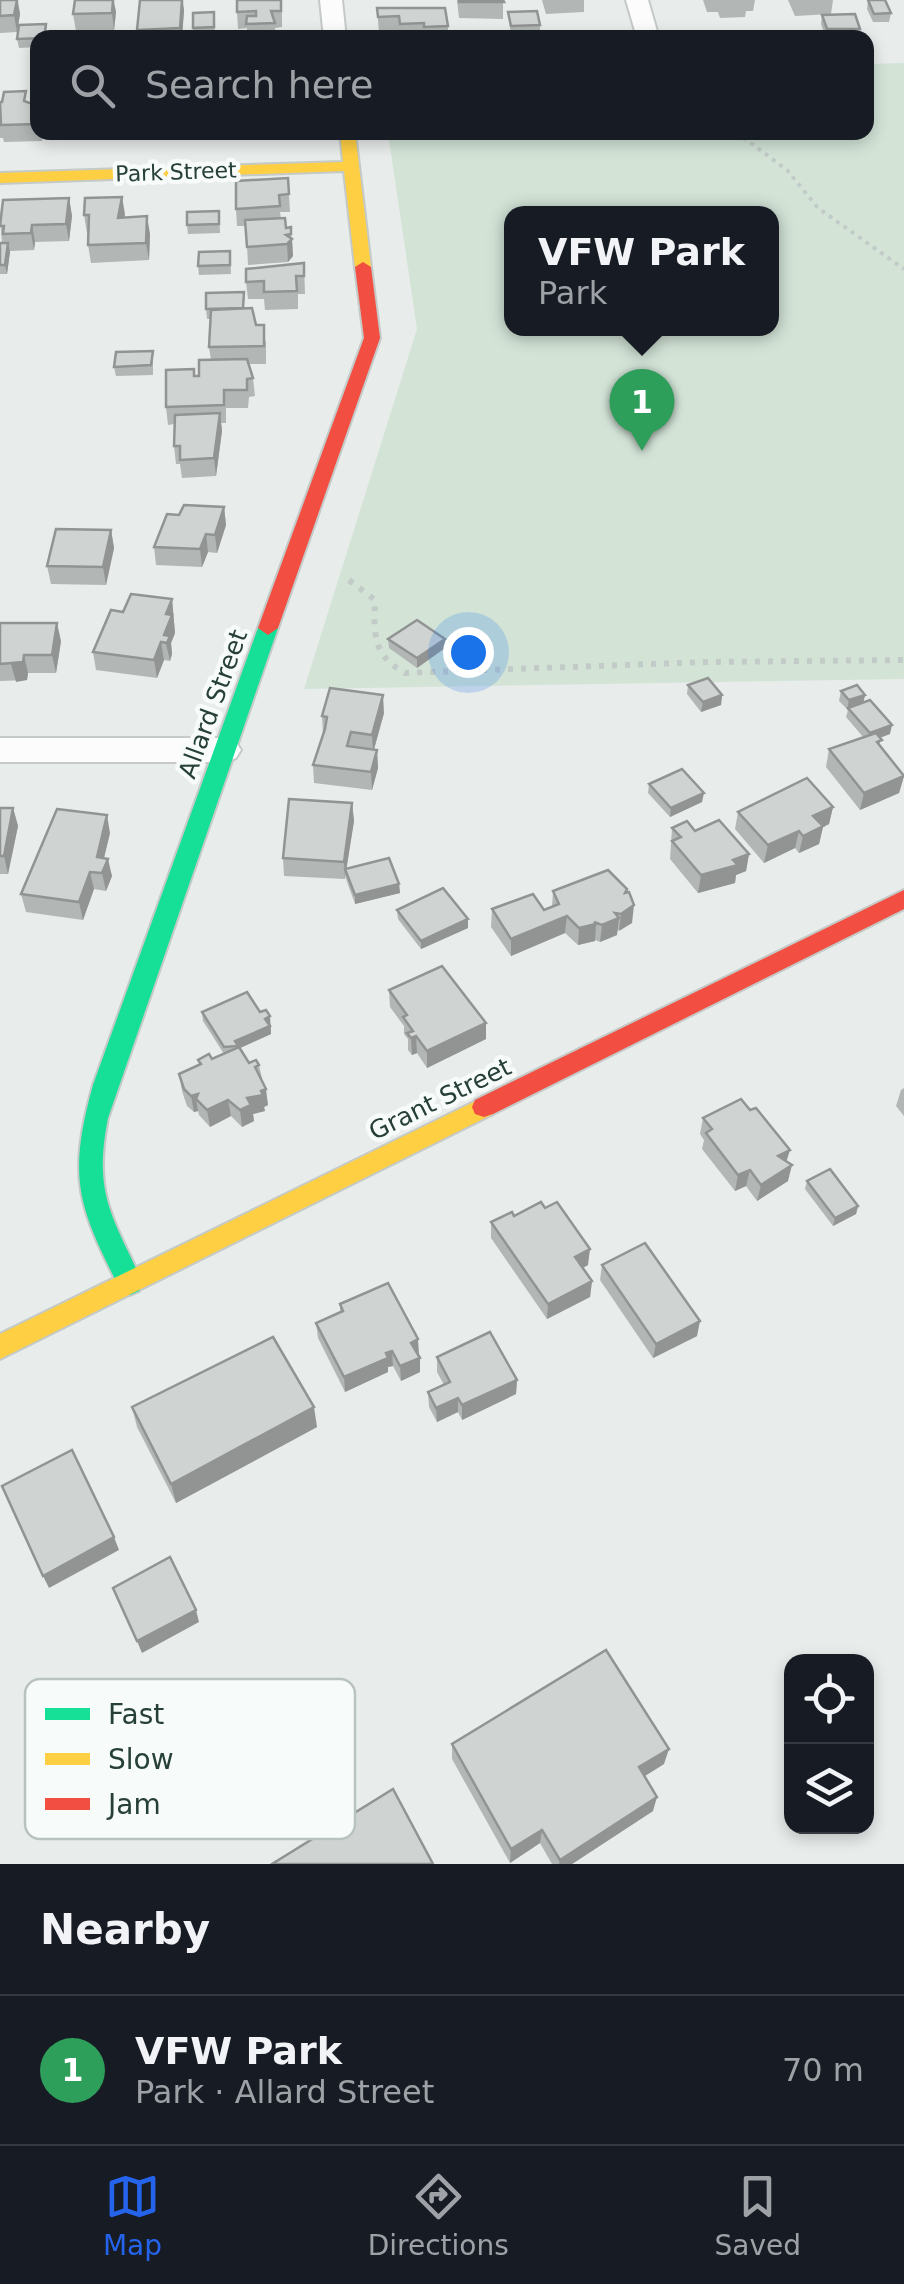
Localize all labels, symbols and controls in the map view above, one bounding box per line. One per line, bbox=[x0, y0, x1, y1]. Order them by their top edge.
search box bbox=[30, 30, 874, 140]
icon: search bbox=[65, 58, 120, 113]
text: Search here bbox=[145, 63, 373, 107]
street label: Park Street bbox=[115, 157, 237, 187]
popup bbox=[504, 206, 779, 336]
text: VFW Park bbox=[538, 230, 745, 274]
text: Park bbox=[538, 274, 607, 312]
pin: 1 bbox=[610, 368, 674, 451]
street label: Allard Street bbox=[173, 626, 253, 782]
your location bbox=[443, 627, 494, 678]
street label: Grant Street bbox=[364, 1052, 516, 1146]
map controls bbox=[784, 1654, 874, 1834]
button: locate bbox=[784, 1654, 874, 1744]
legend bbox=[25, 1679, 355, 1839]
text: Fast bbox=[108, 1698, 164, 1731]
text: Slow bbox=[108, 1743, 174, 1776]
button: layers bbox=[784, 1744, 874, 1834]
text: Jam bbox=[106, 1788, 161, 1821]
text: Nearby bbox=[40, 1905, 210, 1954]
text: VFW Park bbox=[135, 2029, 342, 2073]
text: 1 bbox=[61, 2051, 84, 2089]
text: 70 m bbox=[782, 2051, 864, 2089]
text: Park · Allard Street bbox=[135, 2073, 434, 2111]
tab: Map bbox=[103, 2169, 162, 2262]
tab: Directions bbox=[368, 2169, 509, 2262]
tab: Saved bbox=[715, 2169, 801, 2262]

